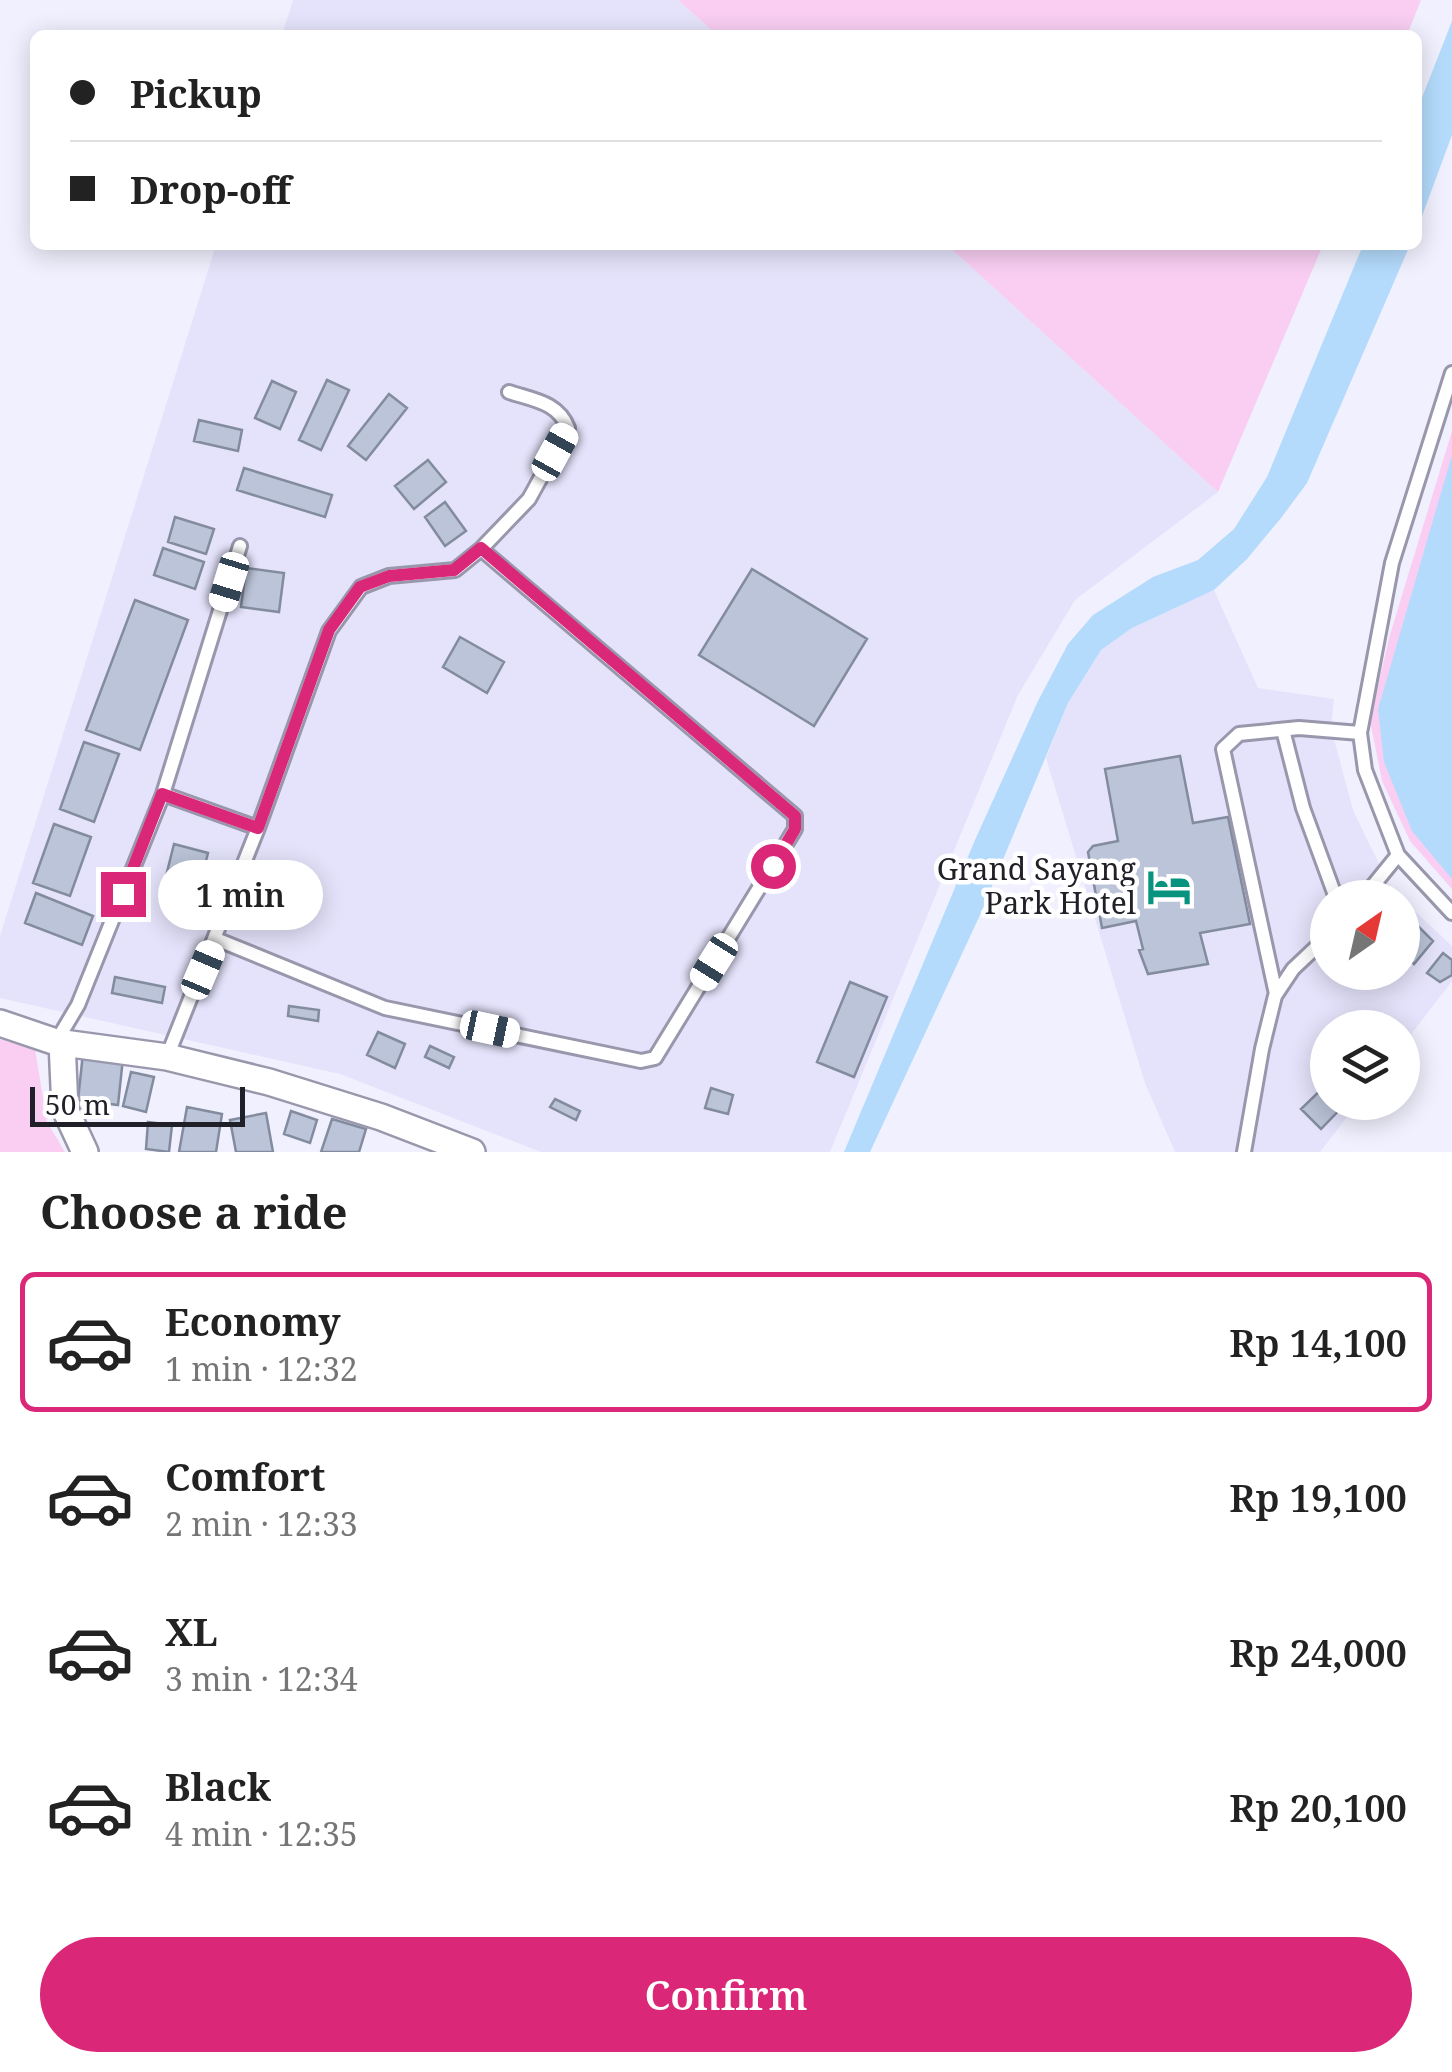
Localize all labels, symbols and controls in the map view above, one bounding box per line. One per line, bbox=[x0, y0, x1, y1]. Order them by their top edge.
text: Pickup bbox=[130, 67, 262, 119]
text: Drop-off bbox=[130, 163, 291, 215]
car bbox=[527, 418, 583, 486]
car bbox=[206, 549, 252, 615]
route start bbox=[751, 844, 796, 889]
place label: Grand Sayang Park Hotel bbox=[937, 848, 1136, 923]
callout: 1 min bbox=[158, 859, 323, 929]
hotel icon: Grand Sayang Park Hotel bbox=[1145, 863, 1193, 911]
route end bbox=[101, 872, 146, 917]
text: 1 min bbox=[196, 873, 285, 916]
north arrow bbox=[1310, 880, 1420, 990]
map controls bbox=[1310, 880, 1420, 1120]
car bbox=[685, 929, 743, 995]
car bbox=[177, 937, 229, 1003]
car bbox=[458, 1008, 522, 1050]
button: layers bbox=[1310, 1010, 1420, 1120]
scale bar bbox=[30, 1082, 245, 1126]
text: 50 m bbox=[45, 1085, 110, 1123]
text: Choose a ride bbox=[40, 1181, 348, 1242]
text: Economy bbox=[165, 1295, 341, 1347]
icon: car bbox=[45, 1297, 135, 1387]
text: Rp 14,100 bbox=[1229, 1316, 1407, 1368]
text: 1 min · 12:32 bbox=[165, 1347, 358, 1390]
text: Comfort bbox=[165, 1450, 325, 1502]
icon: car bbox=[45, 1452, 135, 1542]
text: Rp 19,100 bbox=[1229, 1471, 1407, 1523]
text: 2 min · 12:33 bbox=[165, 1502, 358, 1545]
text: XL bbox=[165, 1605, 218, 1657]
icon: car bbox=[45, 1607, 135, 1697]
text: Rp 24,000 bbox=[1229, 1626, 1407, 1678]
text: 3 min · 12:34 bbox=[165, 1657, 358, 1700]
text: Black bbox=[165, 1760, 271, 1812]
icon: car bbox=[45, 1762, 135, 1852]
text: Rp 20,100 bbox=[1229, 1781, 1407, 1833]
text: 4 min · 12:35 bbox=[165, 1812, 358, 1855]
button: Confirm bbox=[40, 1937, 1412, 2052]

